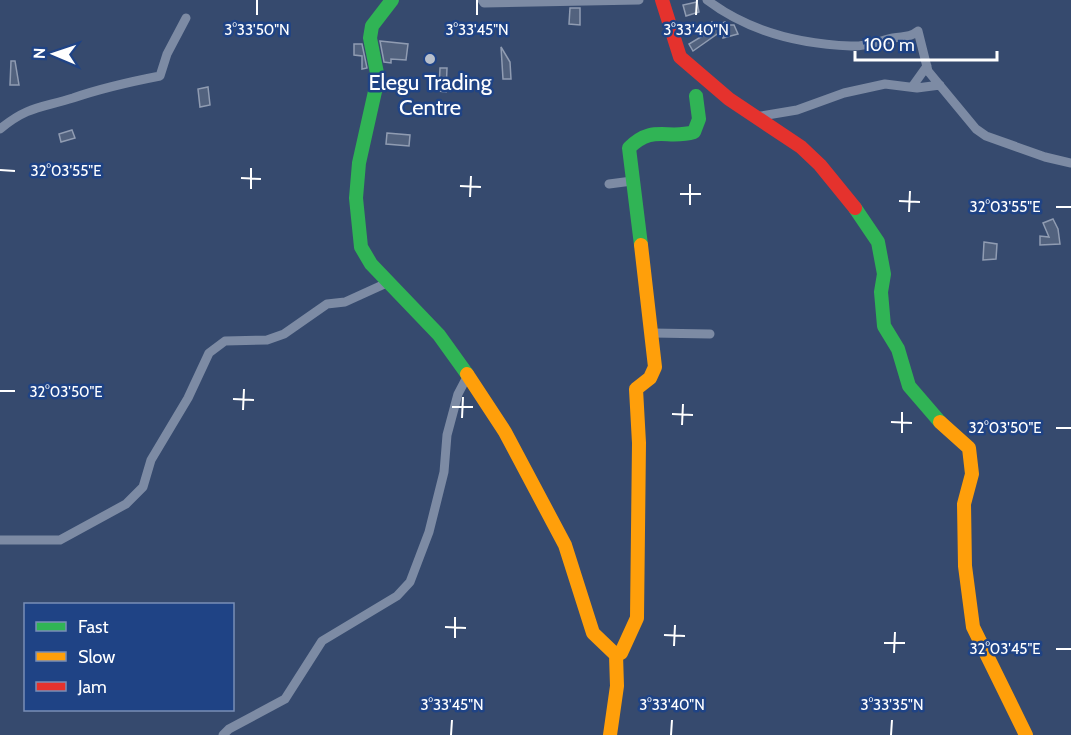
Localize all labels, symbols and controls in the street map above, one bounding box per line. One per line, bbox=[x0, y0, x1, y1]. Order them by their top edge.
text: 3°33'50"N bbox=[224, 21, 290, 39]
text: 3°33'45"N bbox=[445, 21, 509, 39]
text: 3°33'40"N bbox=[663, 21, 729, 39]
north arrow bbox=[24, 24, 84, 84]
scale bar bbox=[855, 24, 998, 62]
text: 100 m bbox=[864, 34, 915, 56]
text: N bbox=[30, 48, 49, 59]
marker: Elegu Trading Centre bbox=[423, 52, 437, 66]
place label: Elegu Trading Centre bbox=[368, 69, 493, 121]
text: 32°03'55"E bbox=[31, 162, 101, 180]
text: 32°03'55"E bbox=[970, 198, 1040, 216]
text: 32°03'50"E bbox=[29, 383, 103, 401]
text: 32°03'50"E bbox=[968, 419, 1042, 437]
legend bbox=[24, 603, 234, 711]
text: Fast bbox=[78, 616, 109, 638]
text: 32°03'45"E bbox=[969, 640, 1041, 658]
text: Slow bbox=[78, 646, 115, 668]
text: Jam bbox=[77, 676, 107, 698]
text: 3°33'45"N bbox=[420, 696, 484, 714]
text: 3°33'40"N bbox=[639, 696, 705, 714]
text: 3°33'35"N bbox=[861, 696, 923, 714]

